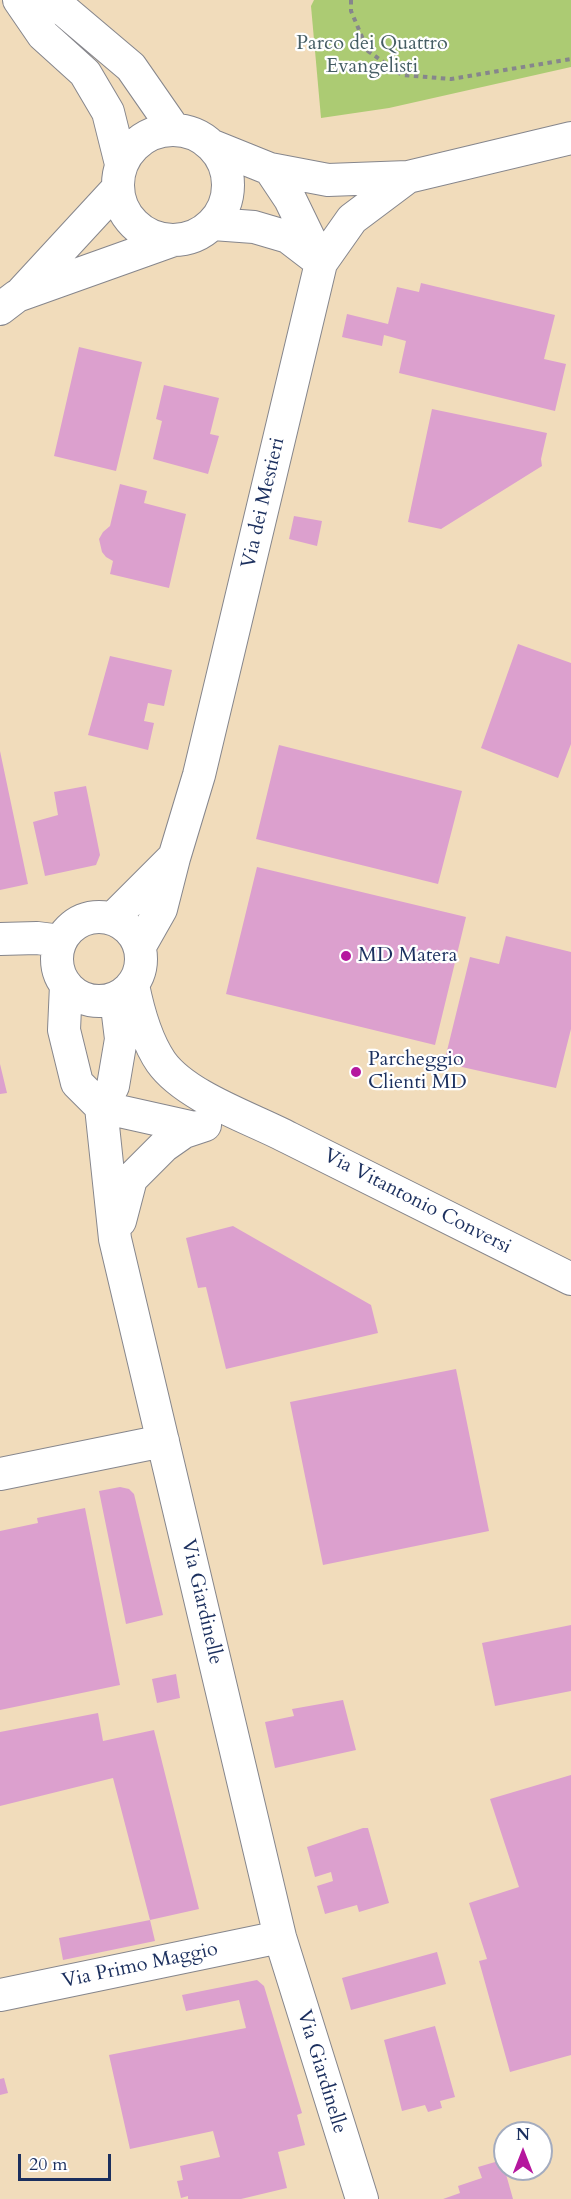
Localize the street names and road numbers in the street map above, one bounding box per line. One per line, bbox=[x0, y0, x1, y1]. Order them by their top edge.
street label: Via dei Mestieri bbox=[237, 435, 291, 571]
street label: Via Vitantonio Conversi bbox=[319, 1144, 515, 1260]
street label: Via Giardinelle bbox=[175, 1537, 227, 1667]
street label: Via Primo Maggio bbox=[60, 1938, 220, 1994]
street label: Via Giardinelle bbox=[291, 2007, 351, 2137]

